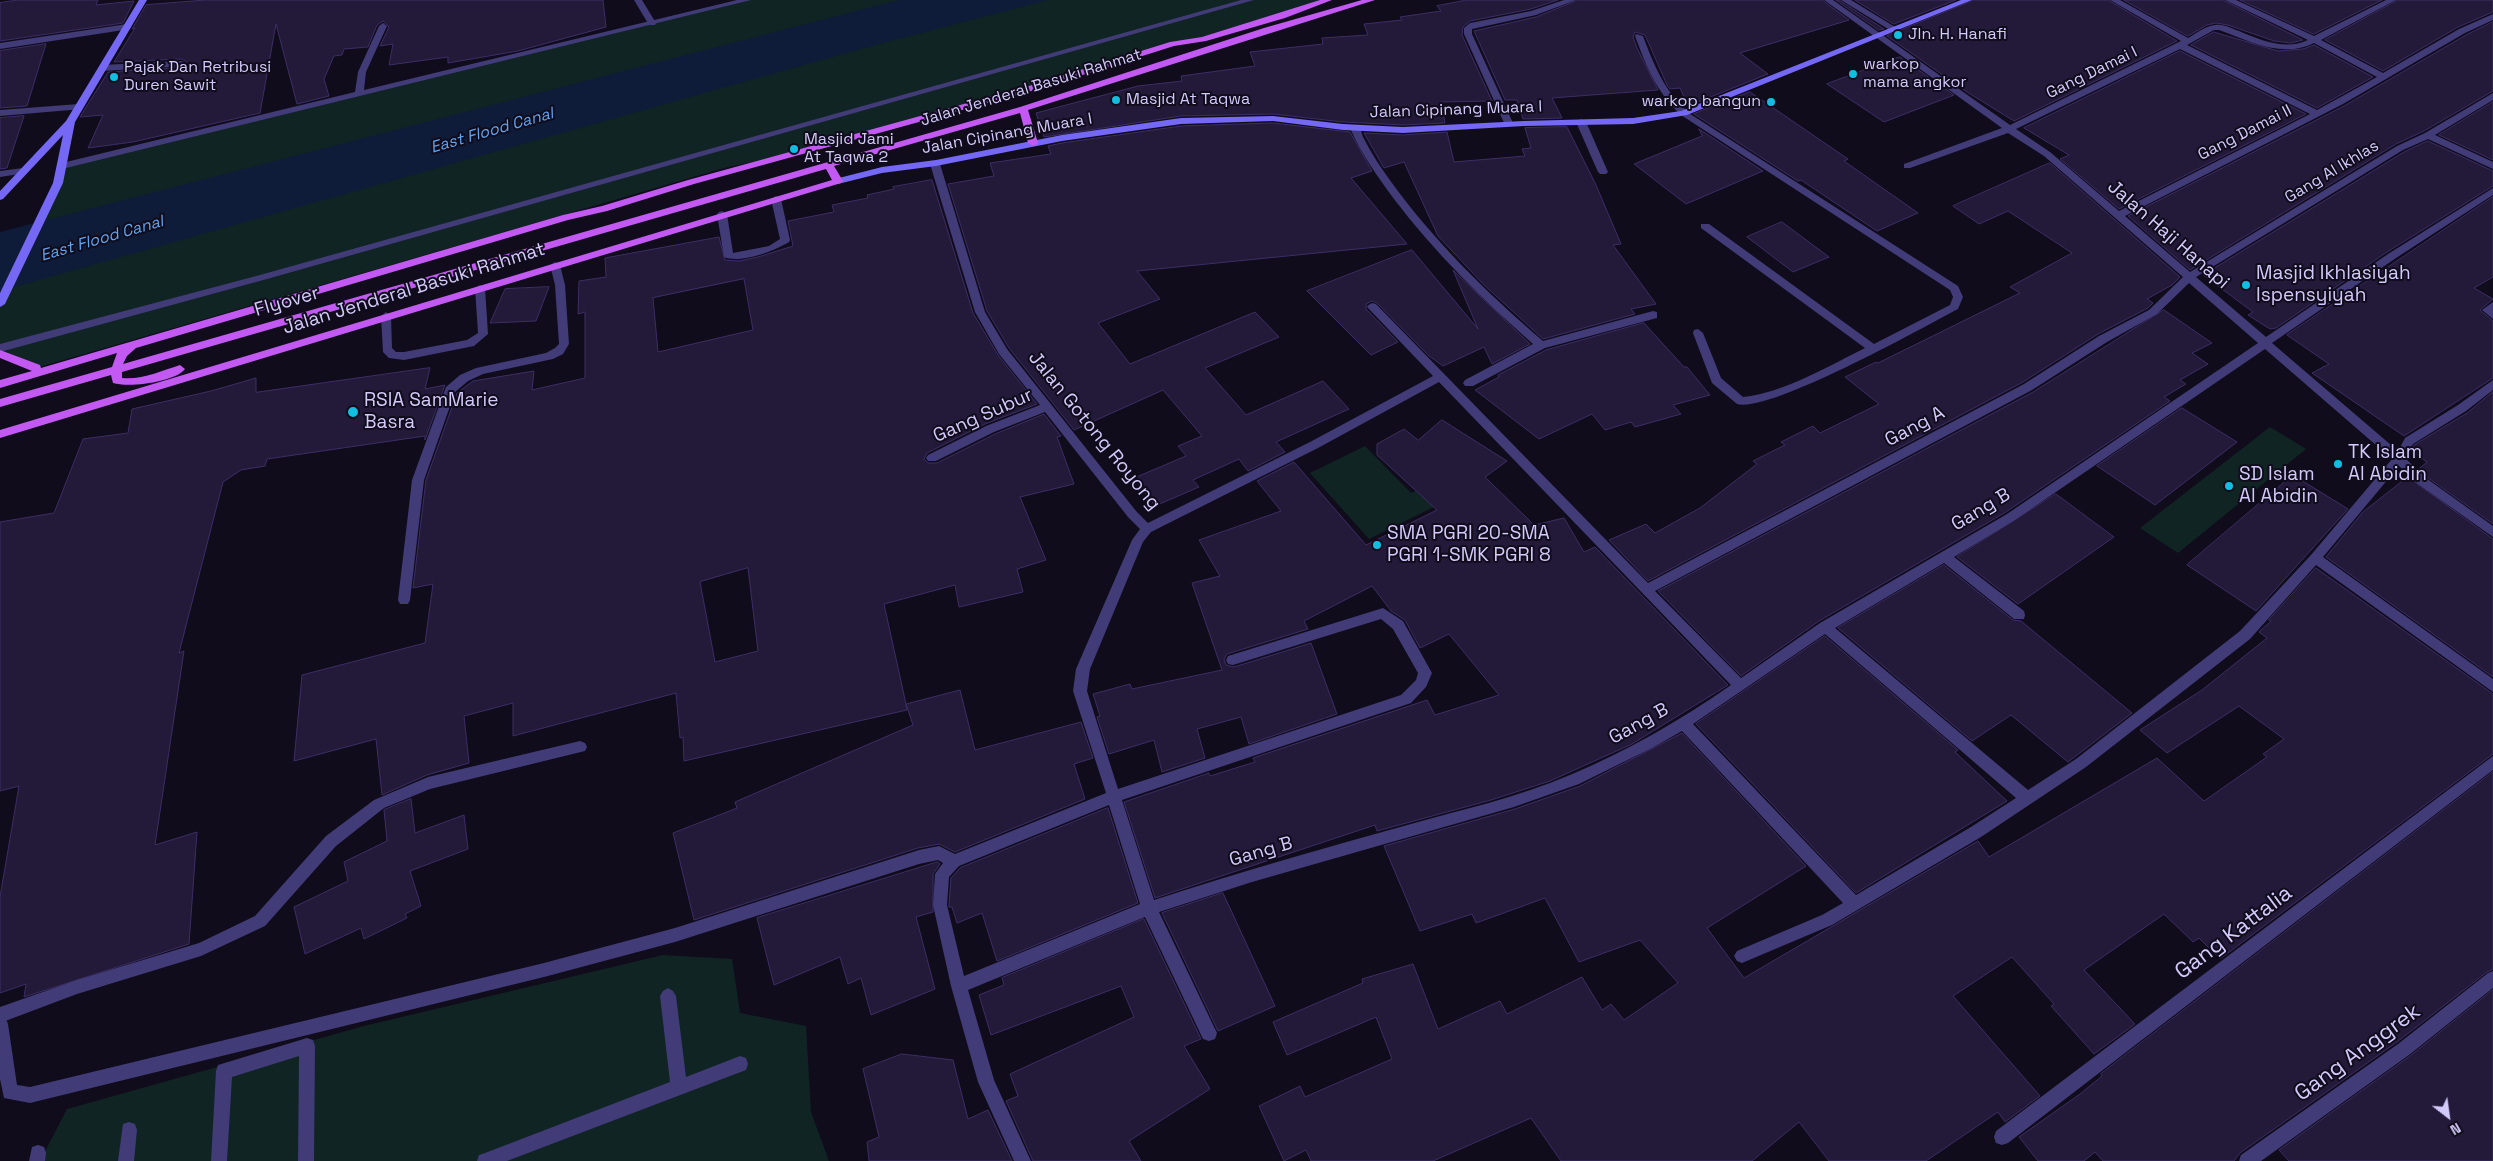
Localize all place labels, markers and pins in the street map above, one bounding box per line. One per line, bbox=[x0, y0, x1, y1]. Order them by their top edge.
place label: Jln. H. Hanafi bbox=[1908, 25, 2007, 45]
marker: Jln. H. Hanafi bbox=[1892, 29, 1904, 41]
place label: warkop mama angkor bbox=[1863, 55, 1966, 93]
place label: Pajak Dan Retribusi Duren Sawit bbox=[124, 58, 271, 96]
marker: warkop mama angkor bbox=[1847, 68, 1859, 80]
marker: Pajak Dan Retribusi Duren Sawit bbox=[108, 71, 120, 83]
place label: Masjid At Taqwa bbox=[1126, 90, 1250, 110]
place label: warkop bangun bbox=[1641, 92, 1761, 112]
marker: Masjid At Taqwa bbox=[1110, 94, 1122, 106]
marker: warkop bangun bbox=[1765, 96, 1777, 108]
place label: Masjid Jami At Taqwa 2 bbox=[804, 130, 894, 168]
marker: Masjid Jami At Taqwa 2 bbox=[788, 143, 800, 155]
place label: Masjid Ikhlasiyah Ispensyiyah bbox=[2256, 263, 2411, 307]
marker: Masjid Ikhlasiyah Ispensyiyah bbox=[2240, 279, 2252, 291]
place label: RSIA SamMarie Basra bbox=[364, 390, 498, 434]
marker: RSIA SamMarie Basra bbox=[346, 405, 360, 419]
place label: TK Islam Al Abidin bbox=[2348, 442, 2427, 486]
marker: TK Islam Al Abidin bbox=[2332, 458, 2344, 470]
place label: SD Islam Al Abidin bbox=[2239, 464, 2318, 508]
marker: SD Islam Al Abidin bbox=[2223, 480, 2235, 492]
place label: SMA PGRI 20-SMA PGRI 1-SMK PGRI 8 bbox=[1387, 523, 1551, 567]
marker: SMA PGRI 20-SMA PGRI 1-SMK PGRI 8 bbox=[1371, 539, 1383, 551]

